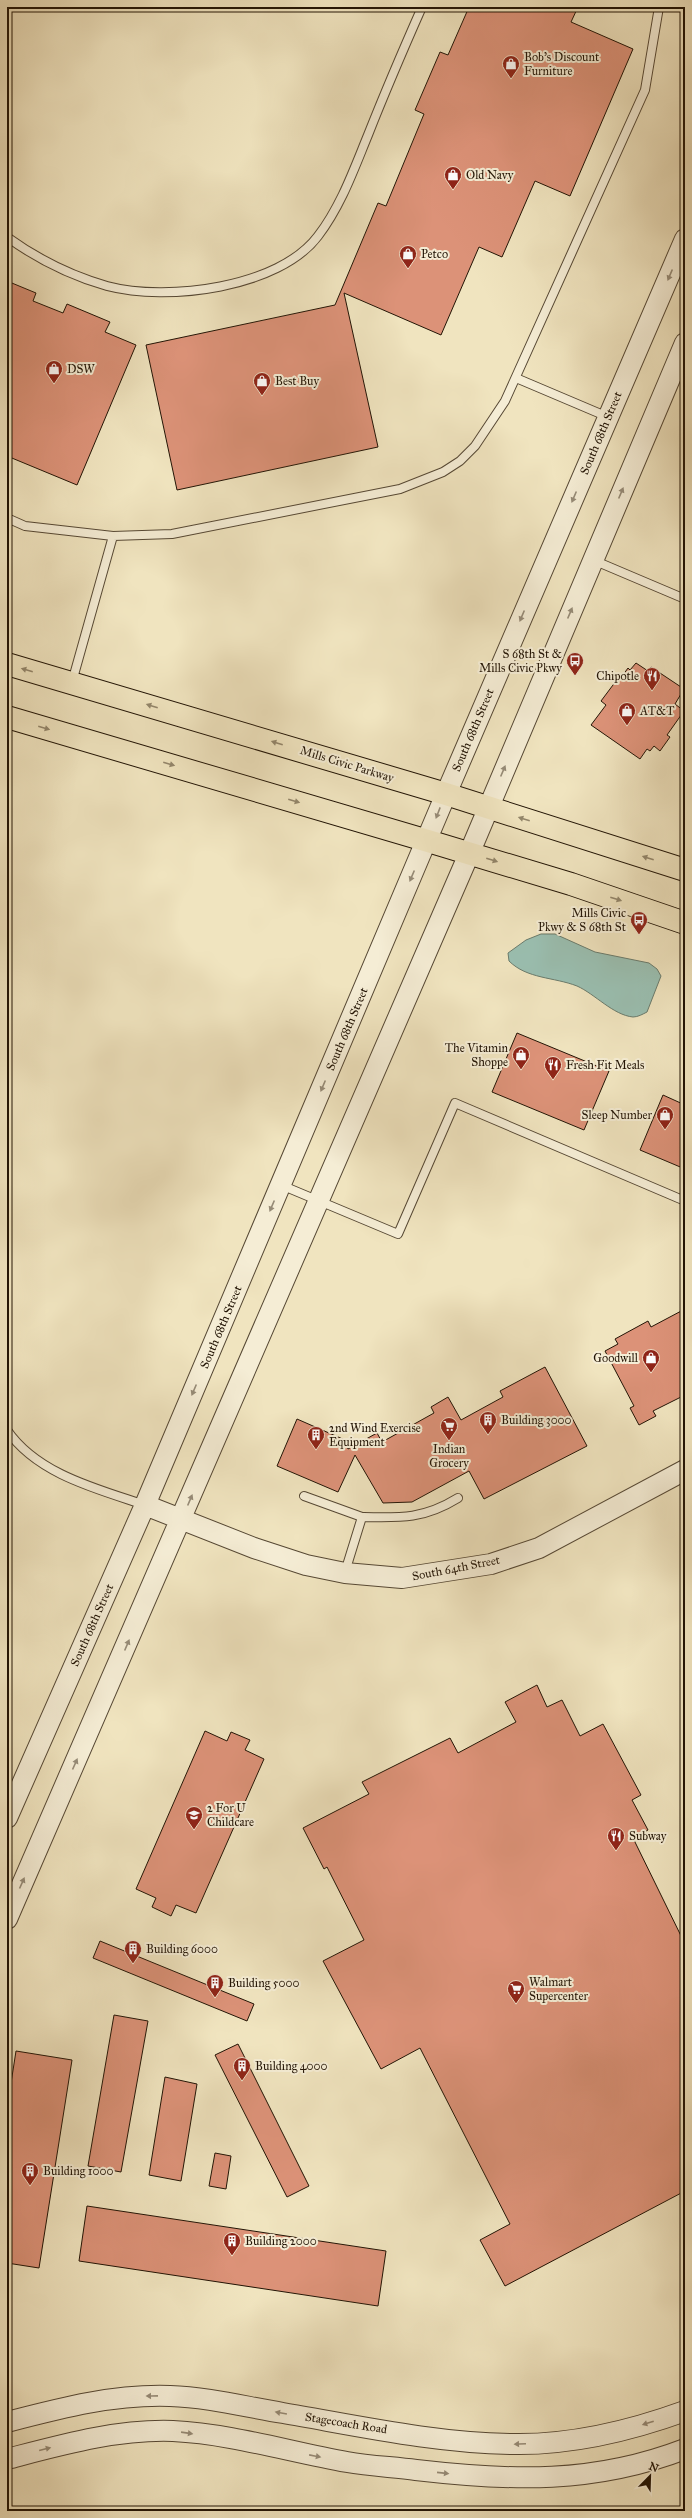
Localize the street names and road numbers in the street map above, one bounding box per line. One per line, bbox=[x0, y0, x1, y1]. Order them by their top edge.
street label: South 68th Street bbox=[577, 389, 625, 477]
street label: South 68th Street bbox=[449, 686, 497, 774]
street label: Mills Civic Parkway bbox=[298, 743, 396, 785]
street label: South 68th Street bbox=[323, 985, 371, 1073]
street label: South 68th Street bbox=[197, 1283, 245, 1371]
street label: South 64th Street bbox=[411, 1552, 502, 1583]
street label: South 68th Street bbox=[68, 1581, 117, 1668]
street label: Stagecoach Road bbox=[304, 2410, 388, 2437]

